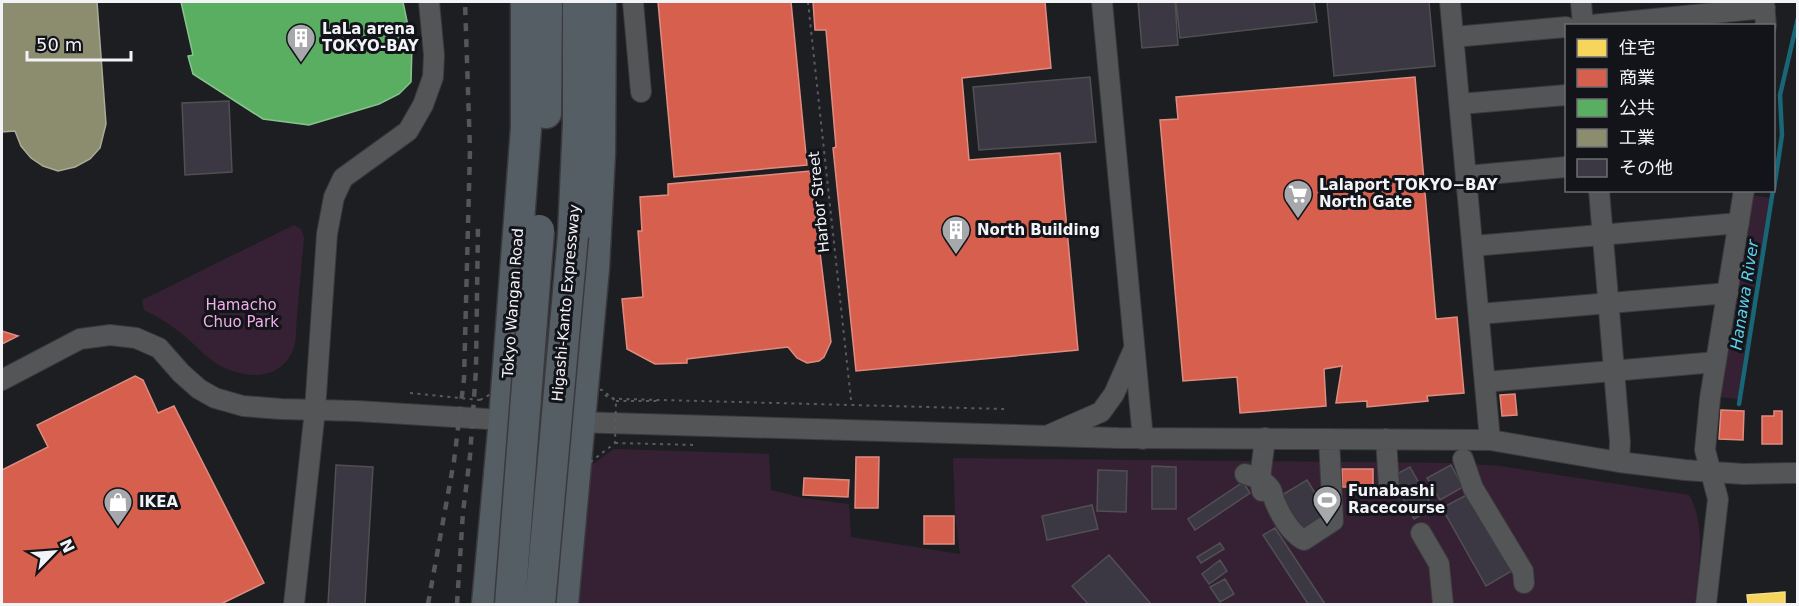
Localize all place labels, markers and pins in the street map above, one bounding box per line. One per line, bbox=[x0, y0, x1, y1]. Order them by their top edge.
place label: LaLa arena TOKYO-BAY bbox=[322, 20, 420, 55]
building icon: LaLa arena TOKYO-BAY bbox=[285, 22, 317, 64]
place label: Lalaport TOKYO−BAY North Gate bbox=[1319, 176, 1499, 211]
supermarket icon: Lalaport TOKYO−BAY North Gate bbox=[1282, 178, 1314, 220]
building icon: North Building bbox=[940, 214, 972, 256]
place label: North Building bbox=[977, 221, 1100, 239]
place label: Funabashi Racecourse bbox=[1348, 482, 1445, 517]
sports icon: Funabashi Racecourse bbox=[1311, 484, 1343, 526]
shop icon: IKEA bbox=[102, 486, 134, 528]
place label: IKEA bbox=[139, 493, 178, 511]

